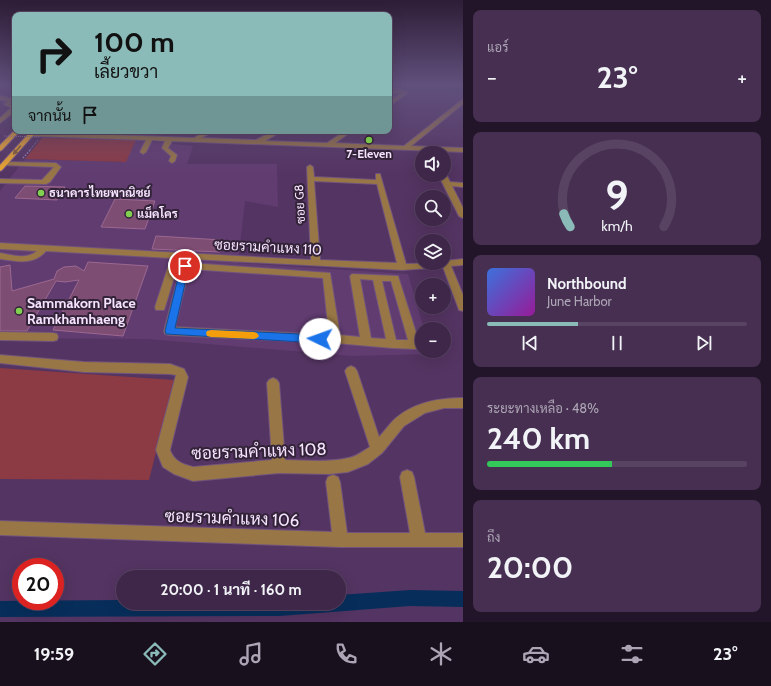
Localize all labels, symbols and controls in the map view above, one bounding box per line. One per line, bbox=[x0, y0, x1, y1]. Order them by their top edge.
text: 100 m bbox=[94, 25, 175, 59]
icon: right bbox=[28, 28, 80, 80]
text: แอร์ bbox=[487, 39, 508, 55]
text: 23° bbox=[597, 59, 637, 96]
text: เลี้ยวขวา bbox=[94, 61, 158, 83]
text: − bbox=[487, 64, 497, 91]
text: + bbox=[737, 64, 747, 91]
icon: arrive bbox=[79, 104, 101, 126]
text: จากนั้น bbox=[28, 107, 71, 125]
marker: 7-Eleven bbox=[364, 135, 374, 145]
one-way arrow bbox=[12, 145, 21, 155]
place label: 7-Eleven bbox=[346, 146, 392, 161]
map controls bbox=[415, 146, 451, 358]
button: sound bbox=[415, 146, 451, 182]
text: 9 bbox=[605, 169, 629, 219]
street label: ซอย G8 bbox=[291, 184, 308, 224]
place label: ธนาคารไทยพาณิชย์ bbox=[49, 185, 152, 200]
marker: ธนาคารไทยพาณิชย์ bbox=[36, 188, 46, 198]
button: search bbox=[415, 190, 451, 226]
place label: แม็คโคร bbox=[137, 206, 178, 221]
marker: แม็คโคร bbox=[124, 209, 134, 219]
text: km/h bbox=[601, 216, 633, 234]
button: layers bbox=[415, 234, 451, 270]
street label: ซอยรามคำแหง 110 bbox=[214, 235, 322, 259]
pin bbox=[168, 249, 202, 283]
icon: arrive bbox=[174, 255, 196, 277]
text: Northbound bbox=[547, 275, 627, 293]
button: + bbox=[415, 278, 451, 314]
text: June Harbor bbox=[547, 293, 612, 309]
place label: Sammakorn Place Ramkhamhaeng bbox=[27, 294, 136, 328]
marker: Sammakorn Place Ramkhamhaeng bbox=[14, 306, 24, 316]
position arrow bbox=[299, 318, 341, 360]
button: − bbox=[415, 322, 451, 358]
icon: previous bbox=[519, 332, 541, 354]
icon: pause bbox=[606, 332, 628, 354]
icon: next bbox=[693, 332, 715, 354]
text: ระยะทางเหลือ · 48% bbox=[487, 400, 599, 416]
text: 240 km bbox=[487, 420, 590, 457]
street label: ซอยรามคำแหง 108 bbox=[191, 439, 327, 463]
street label: ซอยรามคําแหง 106 bbox=[164, 506, 300, 530]
text: ถึง bbox=[487, 529, 500, 545]
text: 20:00 bbox=[487, 549, 573, 586]
speed limit sign: 20 bbox=[12, 558, 64, 610]
text: 20:00 · 1 นาที · 160 m bbox=[161, 581, 301, 599]
icon: directions bbox=[141, 640, 169, 668]
icon: music bbox=[237, 640, 265, 668]
icon: phone bbox=[332, 640, 360, 668]
icon: climate bbox=[427, 640, 455, 668]
icon: car bbox=[522, 640, 550, 668]
icon: filters bbox=[618, 640, 646, 668]
text: 19:59 bbox=[34, 643, 74, 665]
text: 23° bbox=[713, 643, 737, 665]

